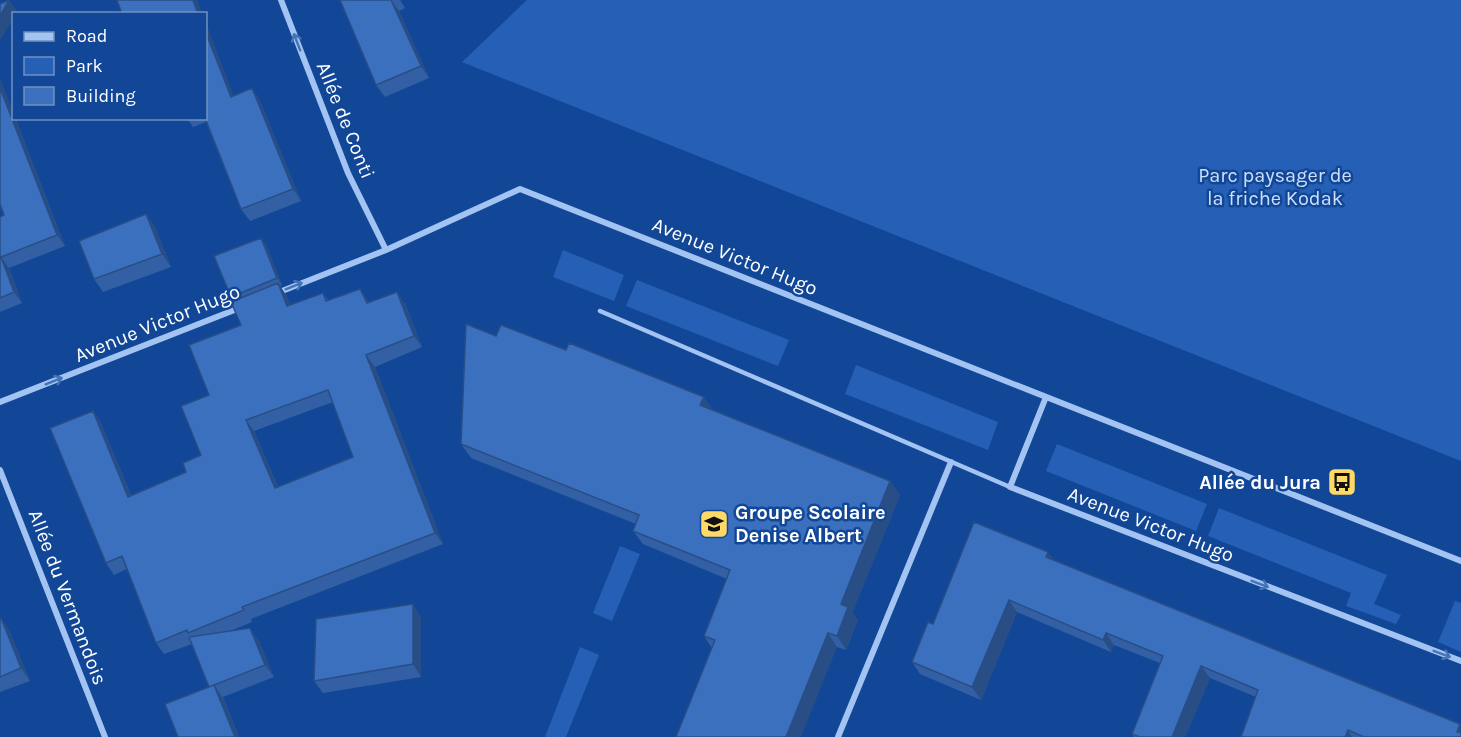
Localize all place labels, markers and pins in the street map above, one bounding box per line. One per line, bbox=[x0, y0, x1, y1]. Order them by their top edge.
bus stop icon: Allée du Jura bbox=[1326, 466, 1358, 498]
place label: Allée du Jura bbox=[1199, 471, 1321, 494]
place label: Groupe Scolaire Denise Albert bbox=[735, 501, 886, 547]
school or university icon: Groupe Scolaire Denise Albert bbox=[698, 508, 730, 540]

